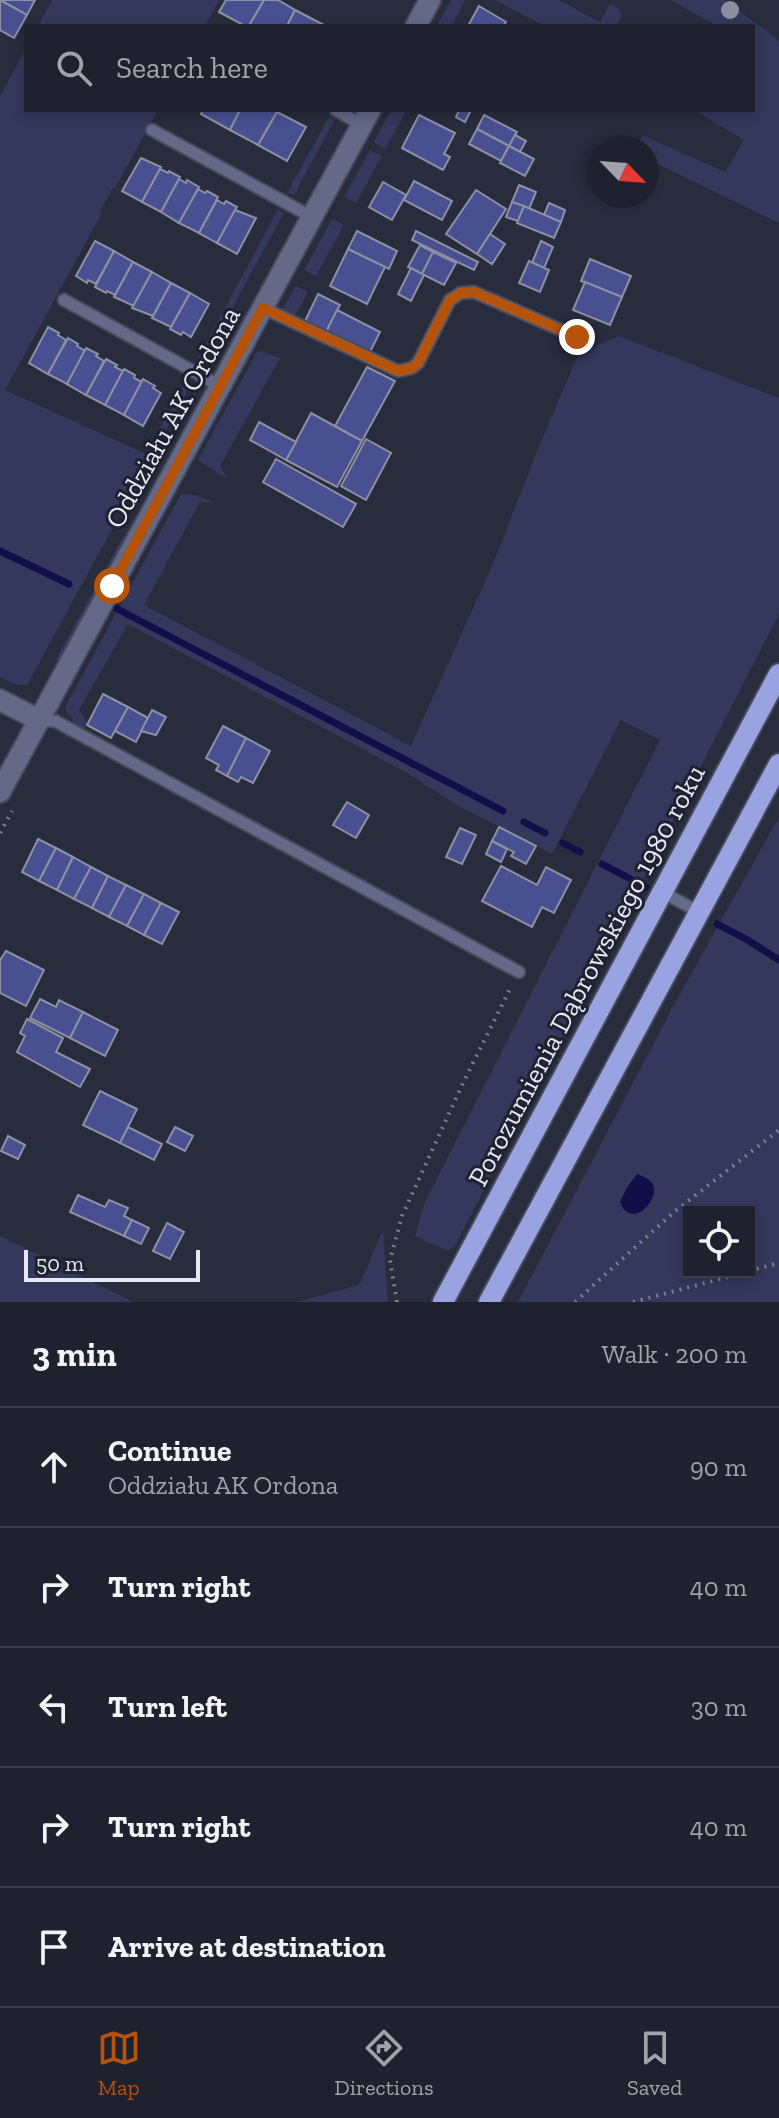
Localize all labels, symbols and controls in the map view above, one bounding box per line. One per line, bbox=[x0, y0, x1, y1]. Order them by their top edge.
search box bbox=[24, 24, 755, 112]
icon: search bbox=[52, 46, 96, 90]
text: Search here bbox=[116, 50, 268, 86]
north arrow bbox=[587, 136, 659, 208]
street label: Oddziału AK Ordona bbox=[98, 300, 247, 534]
route end bbox=[559, 319, 595, 355]
route start bbox=[94, 568, 130, 604]
street label: Porozumienia Dąbrowskiego 1980 roku bbox=[461, 759, 712, 1191]
map controls bbox=[683, 1206, 755, 1278]
button: locate bbox=[683, 1206, 755, 1278]
scale bar bbox=[24, 1246, 200, 1282]
text: 50 m bbox=[36, 1250, 84, 1277]
text: 3 min bbox=[32, 1334, 117, 1375]
text: Walk · 200 m bbox=[602, 1338, 747, 1370]
text: Continue bbox=[108, 1433, 232, 1469]
icon: ahead bbox=[32, 1445, 76, 1489]
text: 90 m bbox=[690, 1451, 747, 1483]
text: Oddziału AK Ordona bbox=[108, 1469, 338, 1501]
icon: right bbox=[32, 1565, 76, 1609]
text: Turn right bbox=[108, 1569, 250, 1605]
text: 40 m bbox=[690, 1571, 747, 1603]
icon: left bbox=[32, 1685, 76, 1729]
text: Turn left bbox=[108, 1689, 227, 1725]
text: 30 m bbox=[691, 1691, 747, 1723]
icon: right bbox=[32, 1805, 76, 1849]
text: Turn right bbox=[108, 1809, 250, 1845]
text: 40 m bbox=[690, 1811, 747, 1843]
icon: arrive bbox=[32, 1925, 76, 1969]
text: Arrive at destination bbox=[108, 1929, 385, 1965]
tab: Map bbox=[97, 2026, 141, 2101]
tab: Directions bbox=[334, 2026, 434, 2101]
tab: Saved bbox=[627, 2026, 682, 2101]

